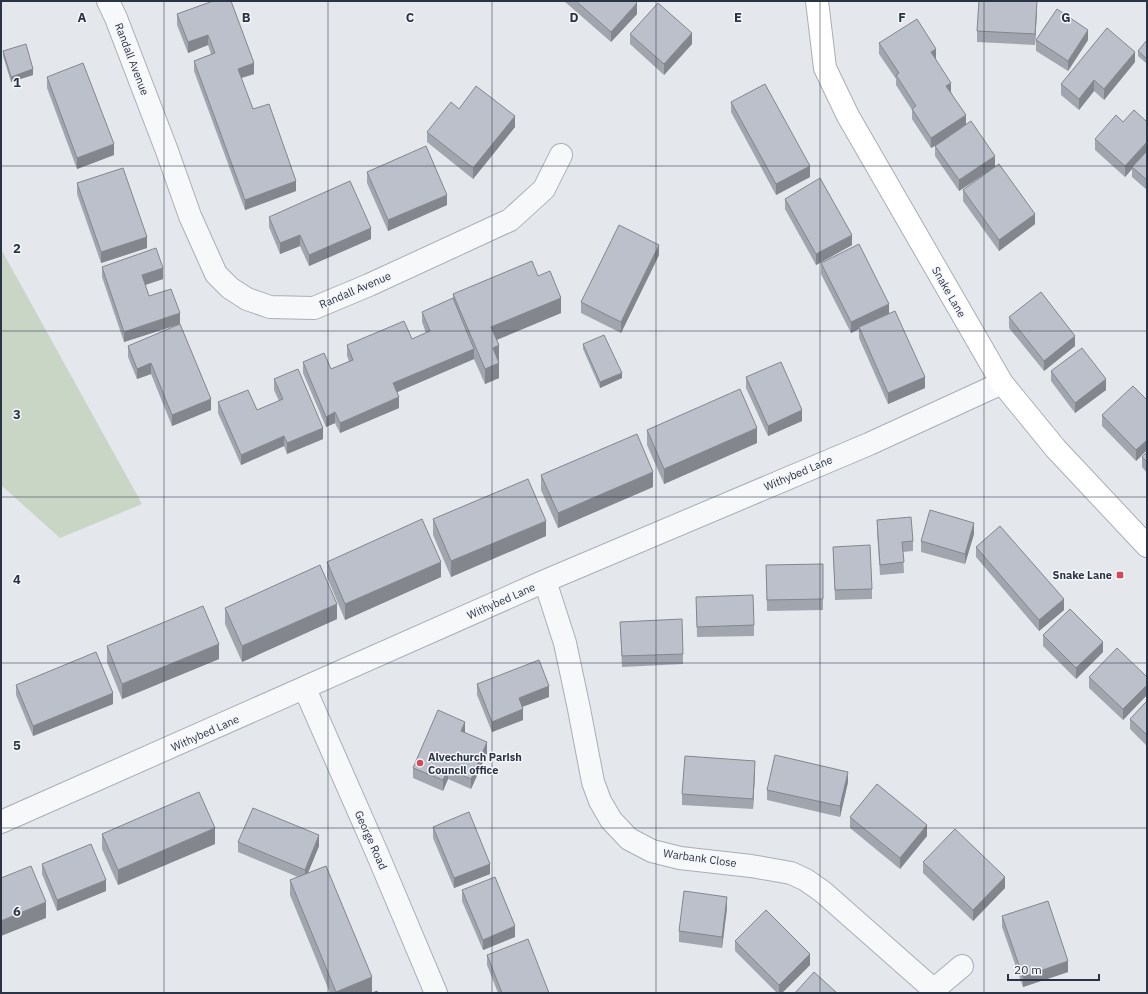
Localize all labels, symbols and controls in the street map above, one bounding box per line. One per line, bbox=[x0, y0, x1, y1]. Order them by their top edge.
text: A bbox=[78, 9, 87, 26]
text: B bbox=[242, 9, 251, 26]
text: C bbox=[406, 9, 415, 26]
text: D bbox=[569, 9, 579, 26]
text: E bbox=[734, 9, 742, 26]
text: F bbox=[898, 9, 906, 26]
text: G bbox=[1061, 9, 1071, 26]
street label: Randall Avenue bbox=[112, 21, 152, 97]
text: 1 bbox=[13, 74, 21, 91]
text: 2 bbox=[13, 240, 21, 257]
street label: Snake Lane bbox=[929, 264, 969, 320]
street label: Randall Avenue bbox=[317, 269, 393, 311]
text: 3 bbox=[13, 406, 21, 423]
street label: Withybed Lane bbox=[762, 452, 834, 494]
place label: Snake Lane bbox=[1053, 568, 1112, 582]
marker: Snake Lane bbox=[1115, 570, 1125, 580]
text: 4 bbox=[13, 571, 21, 588]
street label: Withybed Lane bbox=[465, 580, 537, 622]
street label: Withybed Lane bbox=[169, 712, 241, 754]
text: 5 bbox=[13, 737, 21, 754]
place label: Alvechurch Parish Council office bbox=[428, 750, 522, 777]
marker: Alvechurch Parish Council office bbox=[415, 758, 425, 768]
street label: George Road bbox=[352, 808, 390, 872]
street label: Warbank Close bbox=[662, 846, 738, 870]
text: 6 bbox=[13, 903, 21, 920]
scale bar bbox=[1008, 956, 1099, 982]
text: 20 m bbox=[1014, 962, 1042, 977]

